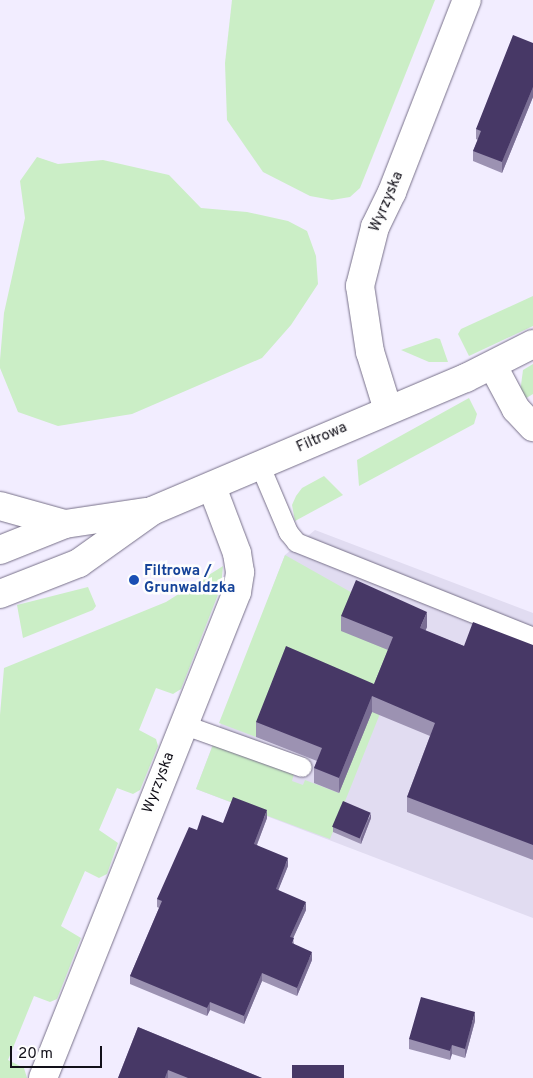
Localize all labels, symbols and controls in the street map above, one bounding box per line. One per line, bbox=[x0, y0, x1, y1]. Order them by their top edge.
street label: Wyrzyska bbox=[366, 169, 408, 235]
street label: Filtrowa bbox=[294, 419, 350, 457]
place label: Filtrowa / Grunwaldzka bbox=[144, 562, 235, 597]
marker: Filtrowa / Grunwaldzka bbox=[128, 574, 140, 586]
street label: Wyrzyska bbox=[139, 750, 179, 816]
scale bar bbox=[12, 1036, 105, 1068]
text: 20 m bbox=[18, 1045, 53, 1064]

